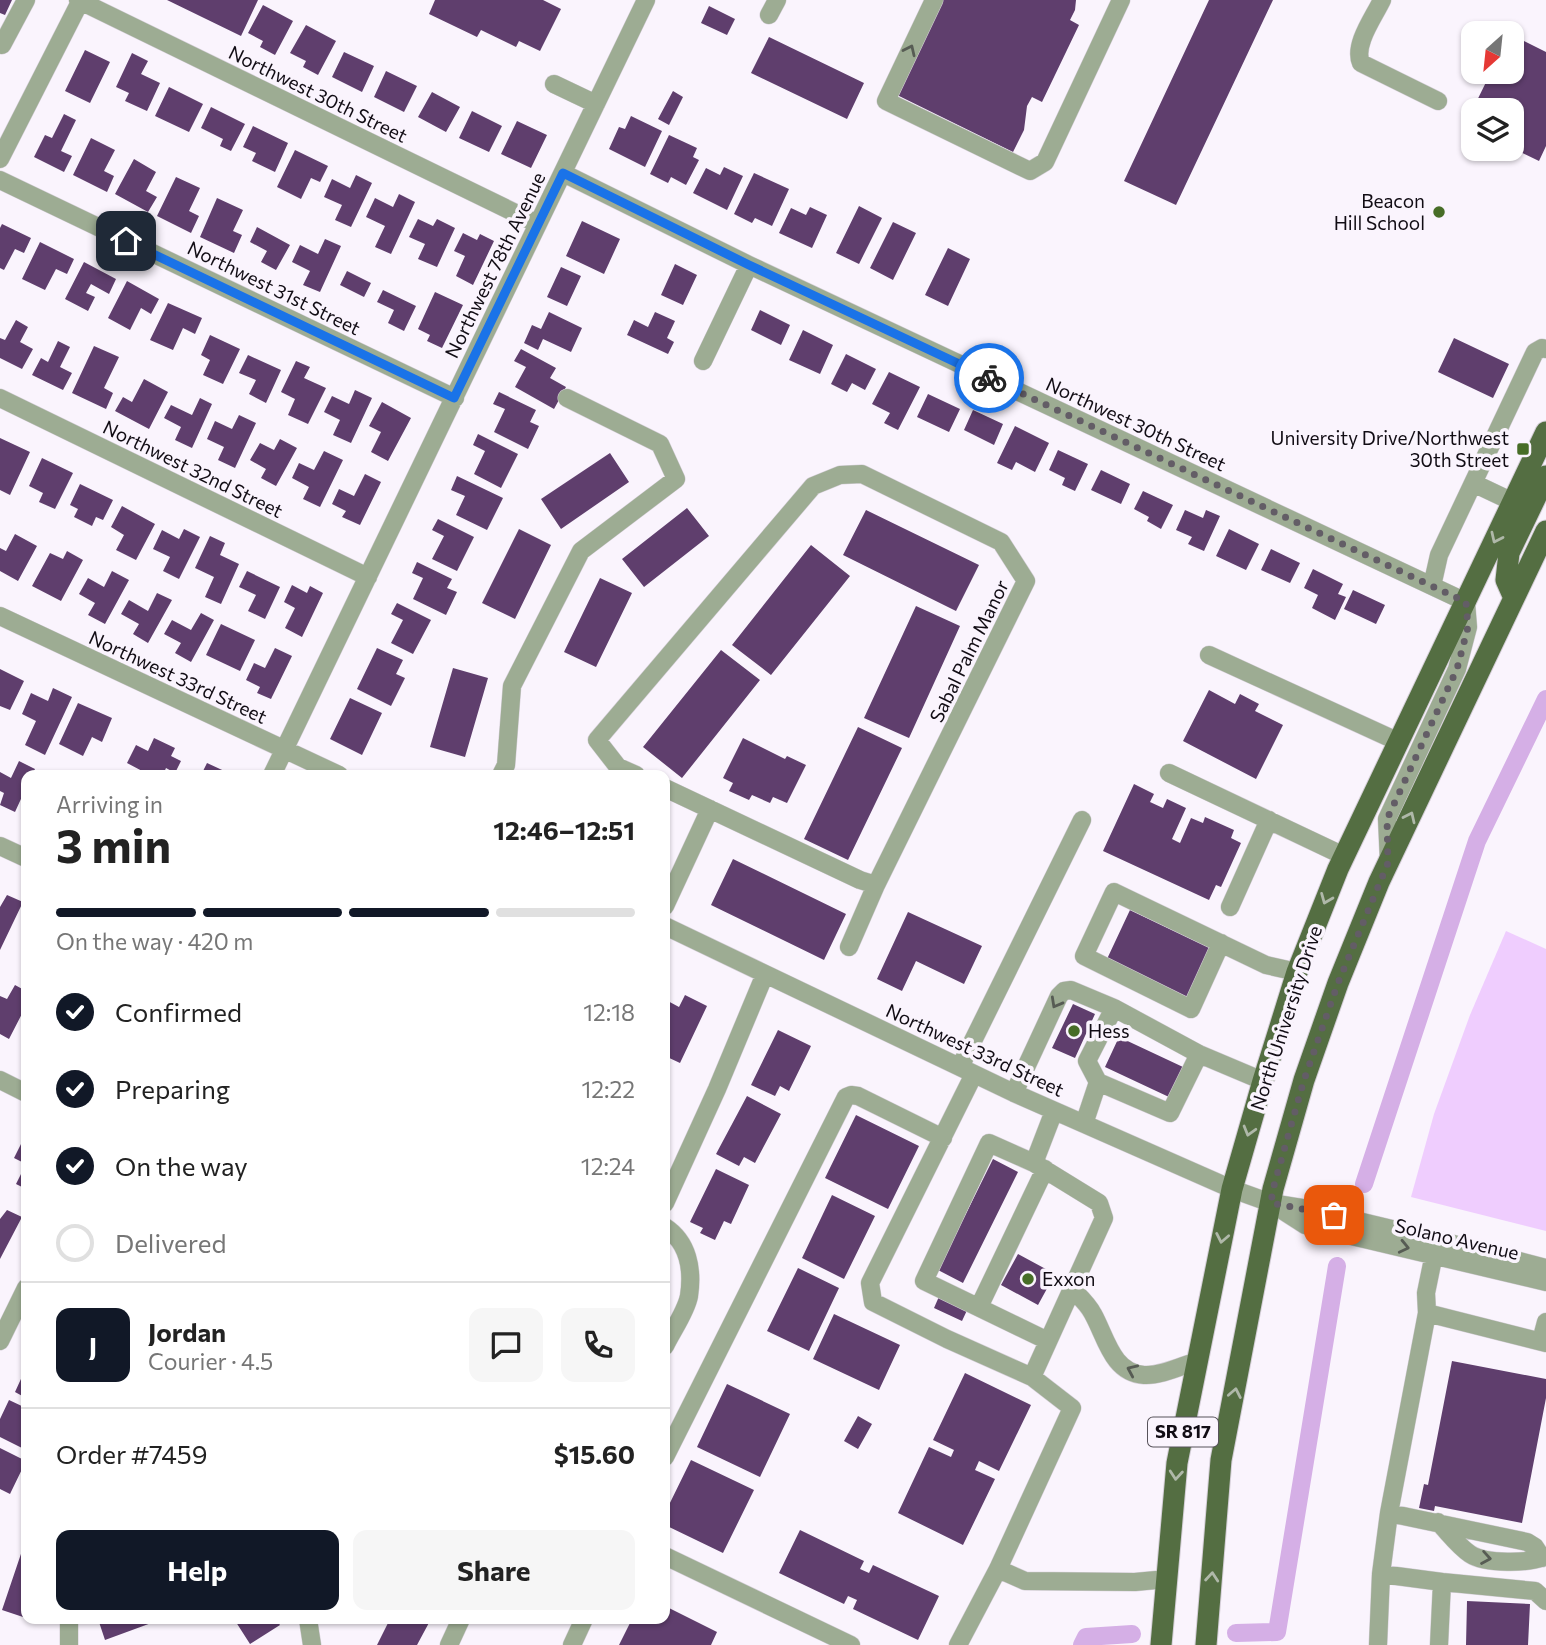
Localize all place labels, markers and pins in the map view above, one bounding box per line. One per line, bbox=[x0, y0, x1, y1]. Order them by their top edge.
place label: Beacon Hill School bbox=[1334, 189, 1425, 234]
marker: Beacon Hill School bbox=[1431, 204, 1447, 220]
pin bbox=[96, 211, 156, 271]
place label: University Drive/Northwest 30th Street bbox=[1271, 426, 1509, 471]
marker: University Drive/Northwest 30th Street bbox=[1515, 441, 1531, 457]
place label: Hess bbox=[1088, 1019, 1130, 1042]
marker: Hess bbox=[1066, 1023, 1082, 1039]
pin bbox=[1304, 1185, 1364, 1245]
place label: Exxon bbox=[1042, 1267, 1095, 1290]
marker: Exxon bbox=[1020, 1271, 1036, 1287]

